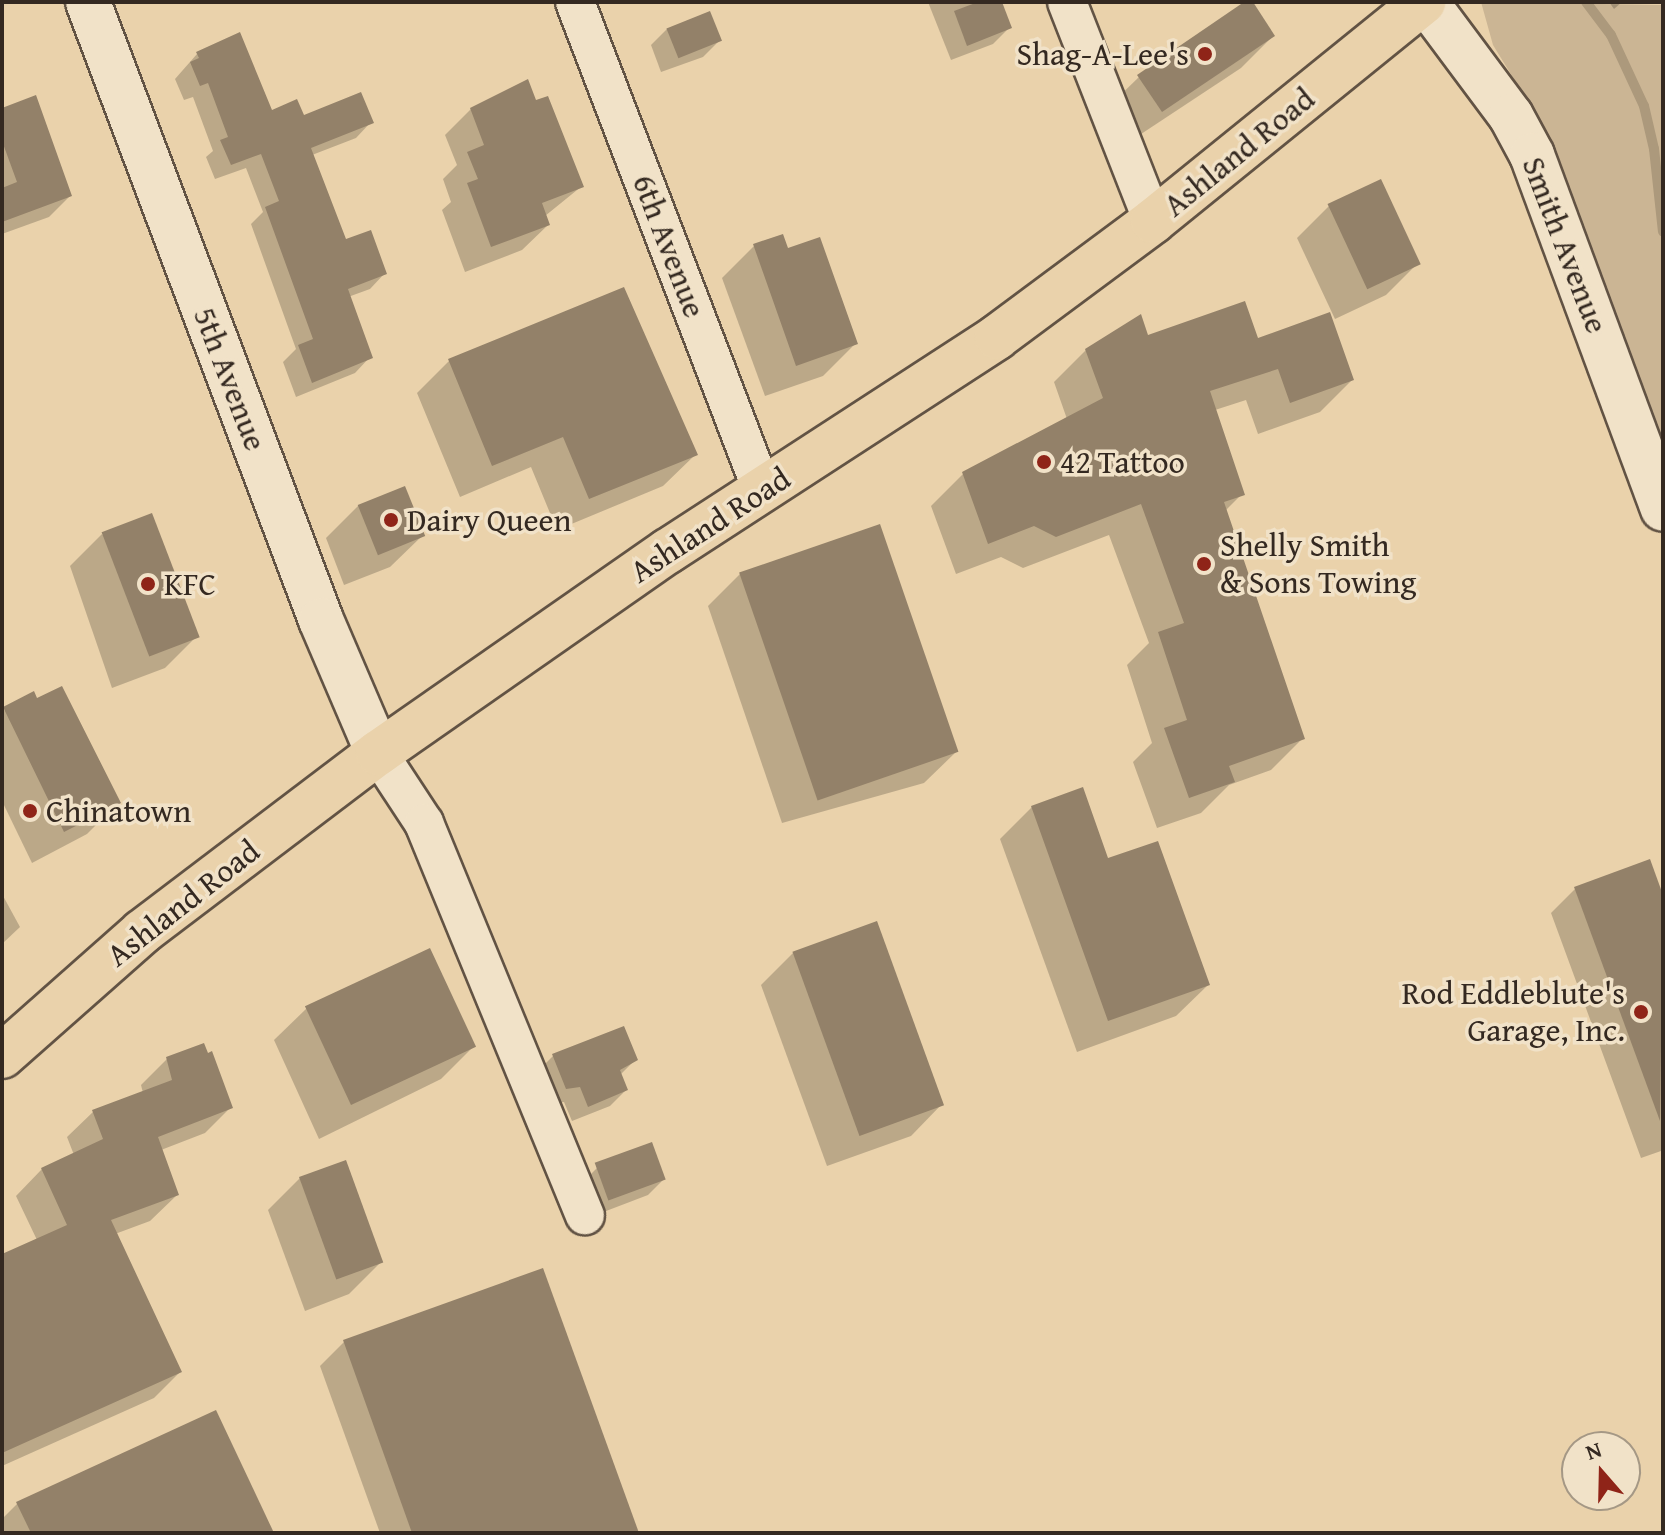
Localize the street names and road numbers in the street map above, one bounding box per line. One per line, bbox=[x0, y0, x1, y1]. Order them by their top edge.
street label: Ashland Road bbox=[1156, 79, 1322, 225]
street label: Smith Avenue bbox=[1514, 152, 1616, 338]
street label: 6th Avenue bbox=[624, 169, 714, 323]
street label: 5th Avenue bbox=[185, 302, 275, 456]
street label: Ashland Road bbox=[623, 459, 797, 591]
street label: Ashland Road bbox=[99, 831, 267, 975]

